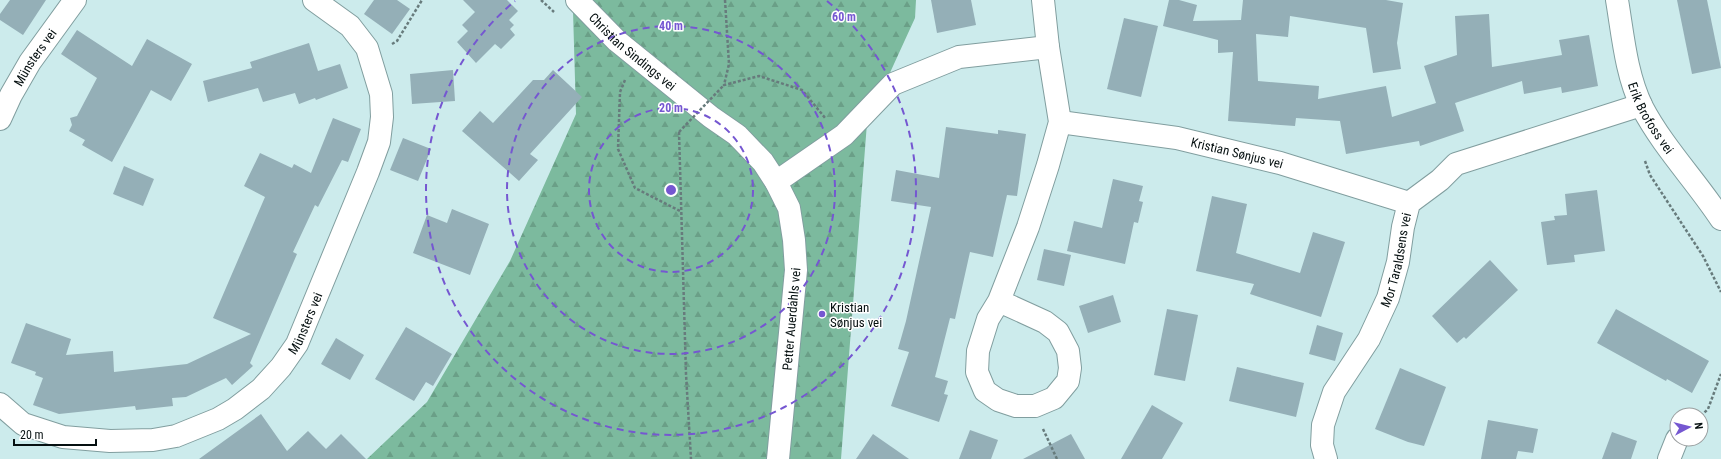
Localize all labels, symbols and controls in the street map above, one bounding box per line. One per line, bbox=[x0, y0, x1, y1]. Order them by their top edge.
street label: Christian Sindings vei bbox=[586, 10, 679, 94]
text: 60 m bbox=[832, 10, 856, 24]
text: 40 m bbox=[659, 19, 683, 33]
street label: Münsters vei bbox=[11, 26, 60, 89]
street label: Erik Brofoss vei bbox=[1625, 80, 1677, 157]
text: 20 m bbox=[659, 101, 683, 115]
street label: Kristian Sønjus vei bbox=[1189, 135, 1285, 172]
centre of rings bbox=[664, 183, 678, 197]
street label: Mor Taraldsens vei bbox=[1378, 211, 1414, 310]
street label: Petter Auerdahls vei bbox=[780, 267, 803, 371]
street label: Münsters vei bbox=[285, 290, 325, 357]
place label: Kristian Sønjus vei bbox=[830, 300, 882, 330]
marker: Kristian Sønjus vei bbox=[817, 309, 827, 319]
north arrow bbox=[1669, 407, 1709, 447]
scale bar bbox=[14, 421, 96, 447]
text: N bbox=[1692, 422, 1705, 430]
text: 20 m bbox=[20, 428, 44, 442]

